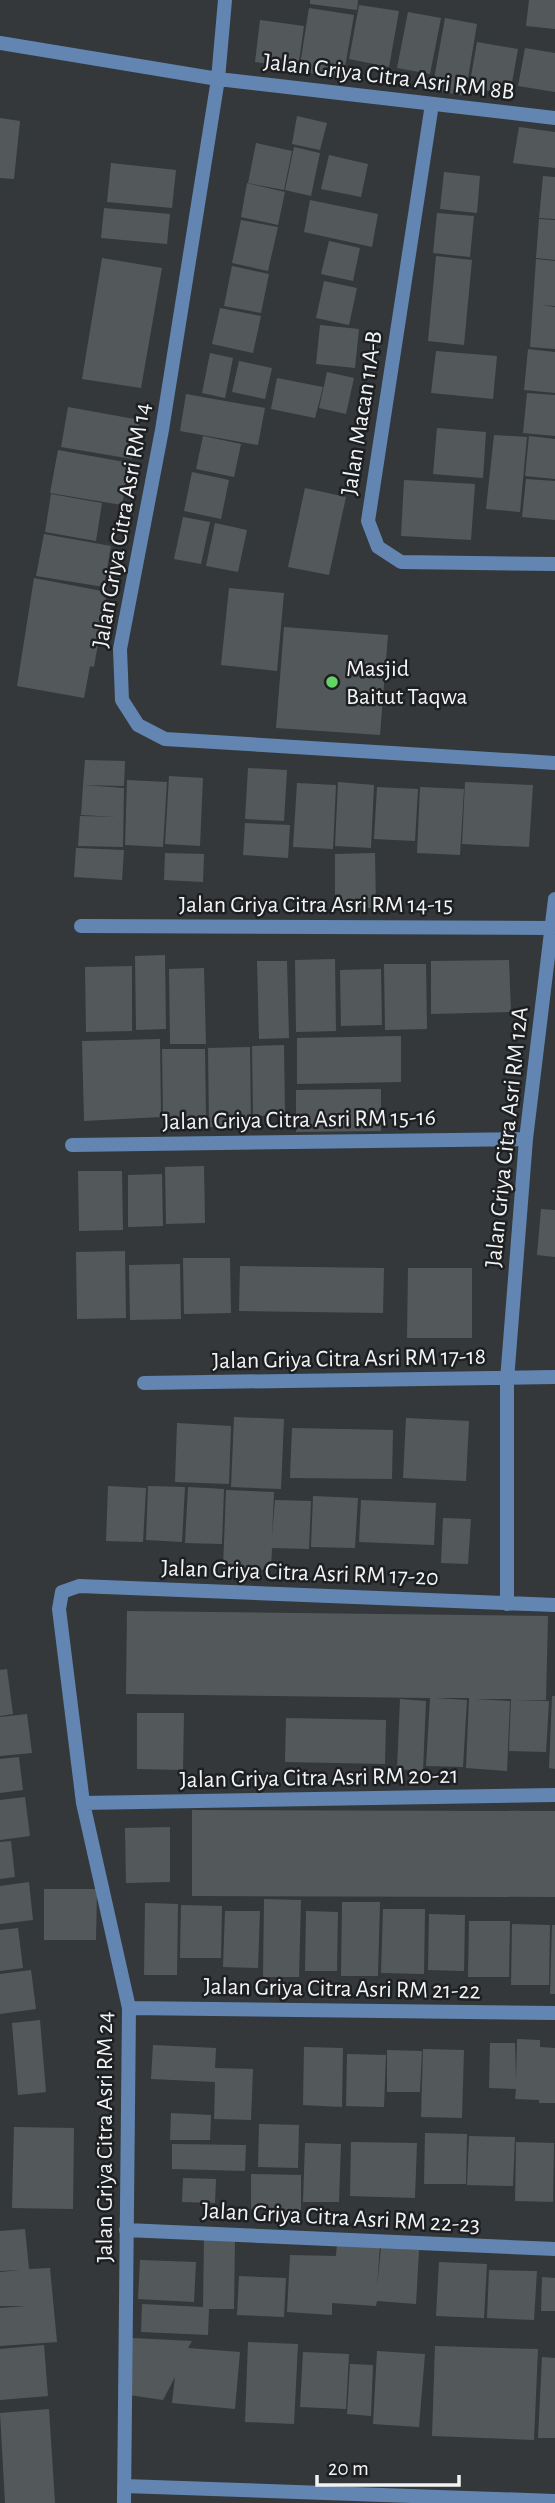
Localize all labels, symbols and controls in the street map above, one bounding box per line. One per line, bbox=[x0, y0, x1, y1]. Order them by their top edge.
street label: Jalan Griya Citra Asri RM 8B bbox=[262, 50, 516, 104]
street label: Jalan Macan 11A-B bbox=[337, 329, 387, 497]
street label: Jalan Griya Citra Asri RM 14 bbox=[89, 401, 155, 650]
place label: Masjid Baitut Taqwa bbox=[346, 657, 468, 709]
marker: Masjid Baitut Taqwa bbox=[324, 674, 340, 690]
street label: Jalan Griya Citra Asri RM 14-15 bbox=[179, 893, 453, 917]
street label: Jalan Griya Citra Asri RM 12A bbox=[481, 1006, 533, 1268]
street label: Jalan Griya Citra Asri RM 15-16 bbox=[162, 1106, 436, 1134]
street label: Jalan Griya Citra Asri RM 17-18 bbox=[212, 1345, 486, 1373]
street label: Jalan Griya Citra Asri RM 17-20 bbox=[161, 1556, 439, 1590]
street label: Jalan Griya Citra Asri RM 20-21 bbox=[179, 1764, 459, 1792]
street label: Jalan Griya Citra Asri RM 21-22 bbox=[203, 1975, 481, 2003]
street label: Jalan Griya Citra Asri RM 24 bbox=[93, 2012, 117, 2263]
street label: Jalan Griya Citra Asri RM 22-23 bbox=[201, 2199, 481, 2237]
scale bar bbox=[317, 2444, 459, 2488]
text: 20 m bbox=[328, 2458, 369, 2479]

